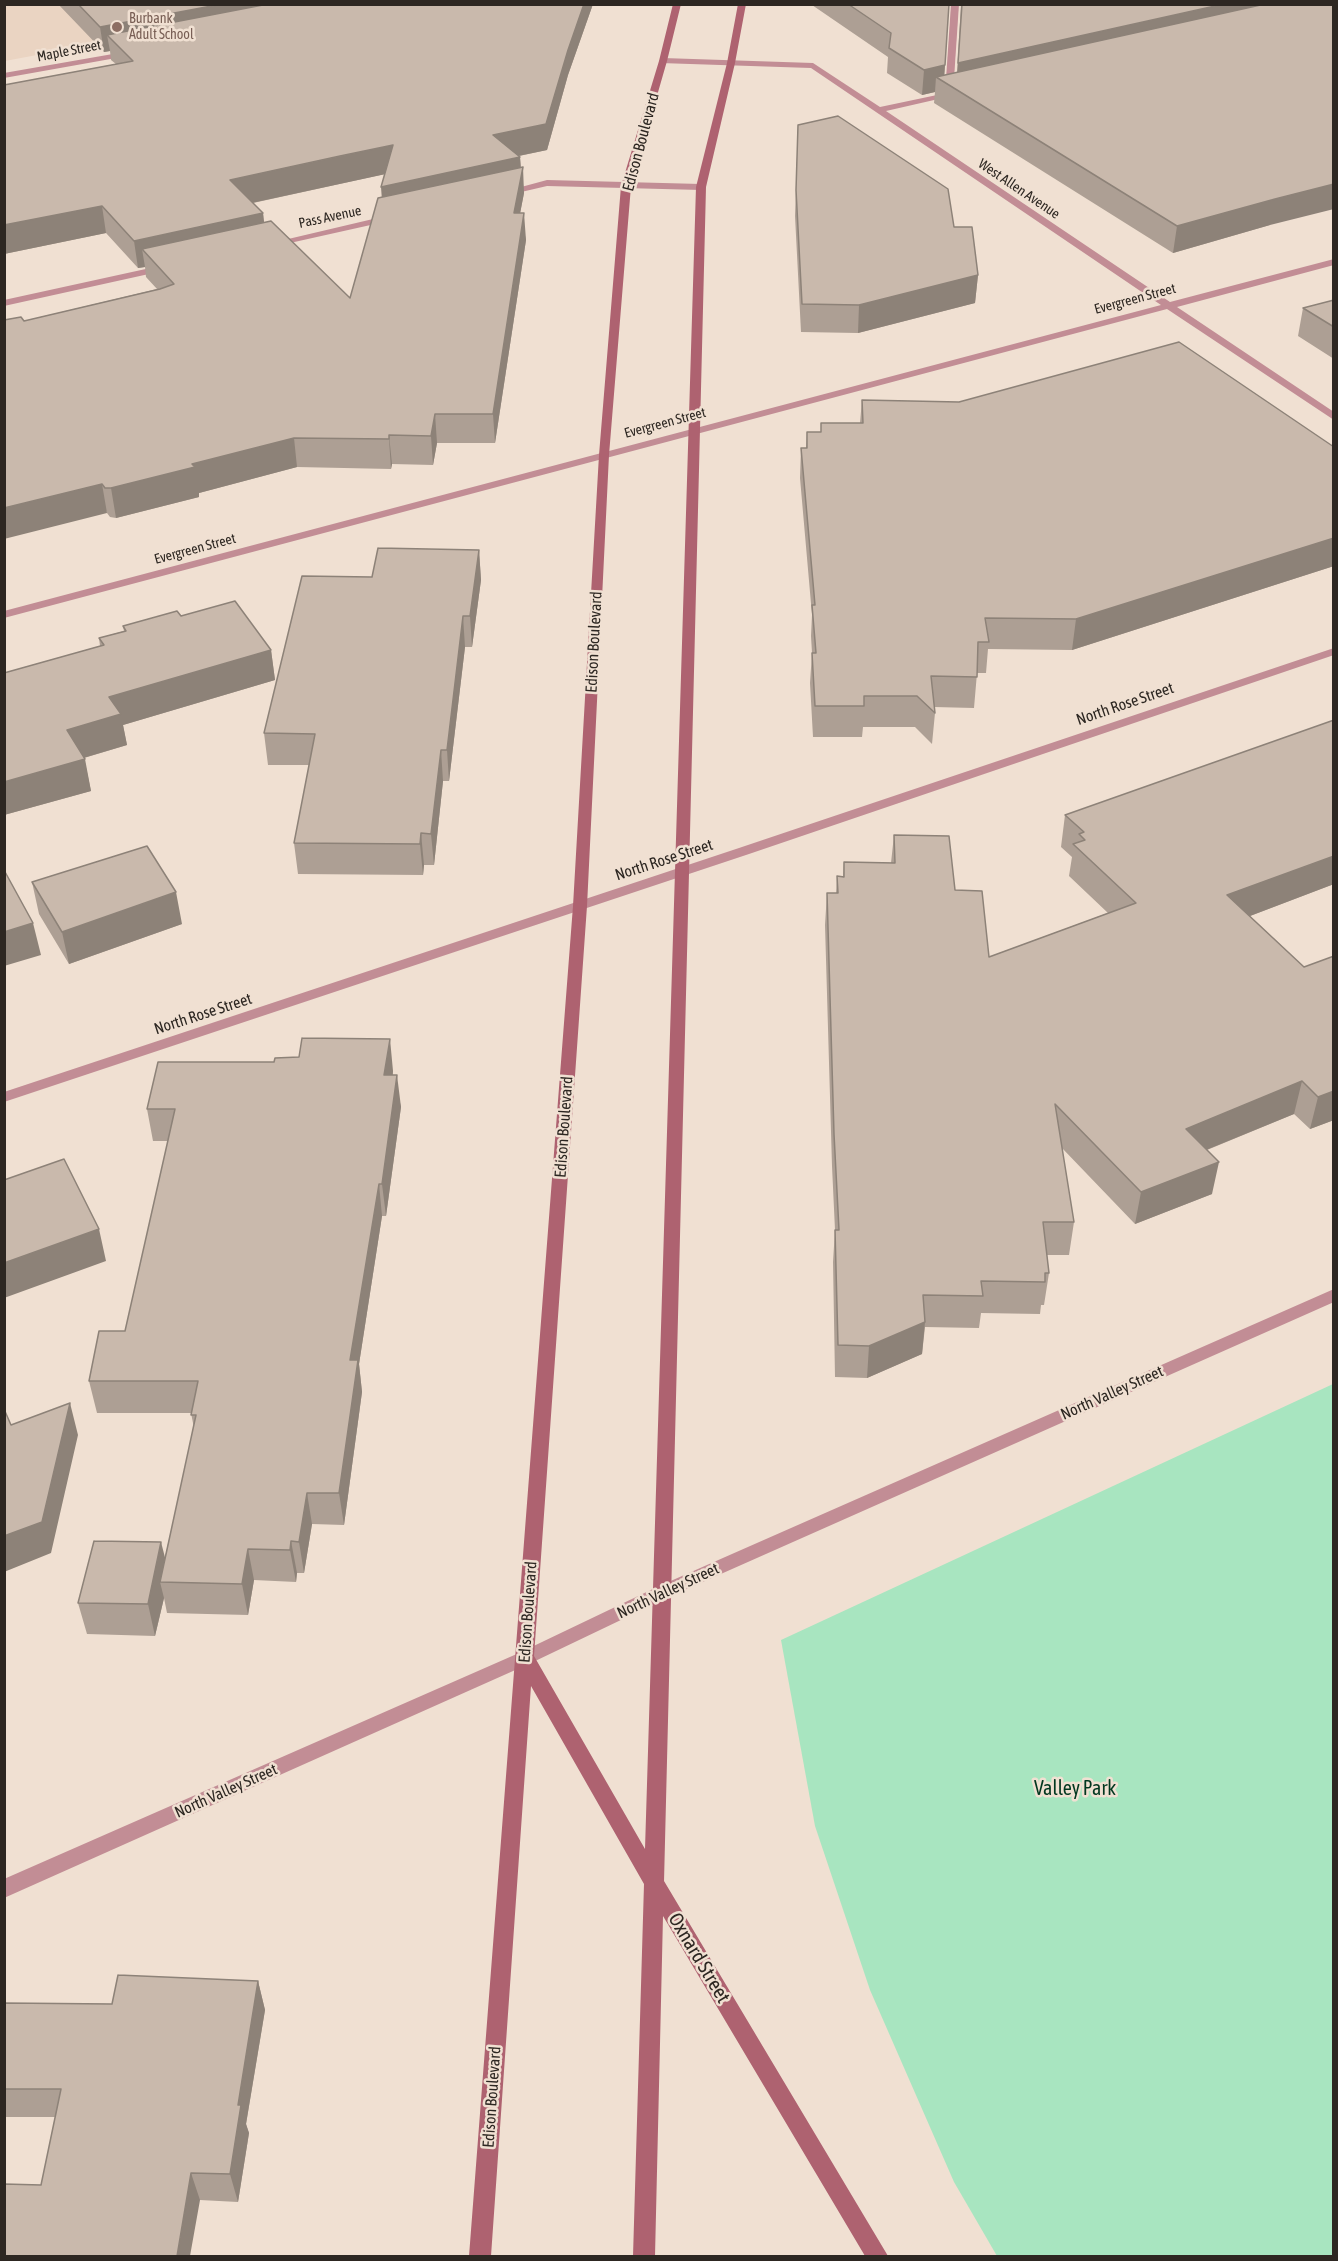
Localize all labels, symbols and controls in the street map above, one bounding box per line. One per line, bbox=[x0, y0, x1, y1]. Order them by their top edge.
place label: Burbank Adult School bbox=[129, 11, 194, 44]
marker: Burbank Adult School bbox=[110, 20, 124, 34]
street label: Maple Street bbox=[35, 37, 103, 65]
street label: Edison Boulevard bbox=[619, 91, 663, 193]
street label: West Allen Avenue bbox=[975, 155, 1063, 223]
street label: Pass Avenue bbox=[297, 202, 363, 232]
street label: Evergreen Street bbox=[1092, 280, 1178, 318]
street label: Evergreen Street bbox=[622, 404, 708, 442]
street label: Evergreen Street bbox=[152, 530, 238, 568]
street label: Edison Boulevard bbox=[582, 591, 606, 693]
street label: North Rose Street bbox=[1074, 678, 1176, 730]
street label: North Rose Street bbox=[613, 835, 715, 885]
street label: North Rose Street bbox=[152, 989, 254, 1039]
street label: Edison Boulevard bbox=[551, 1076, 577, 1178]
street label: North Valley Street bbox=[1058, 1362, 1166, 1424]
street label: North Valley Street bbox=[614, 1559, 722, 1623]
street label: Edison Boulevard bbox=[515, 1561, 541, 1663]
street label: North Valley Street bbox=[172, 1760, 280, 1822]
park label: Valley Park bbox=[1034, 1777, 1116, 1801]
street label: Oxnard Street bbox=[663, 1909, 735, 2007]
street label: Edison Boulevard bbox=[479, 2046, 505, 2148]

